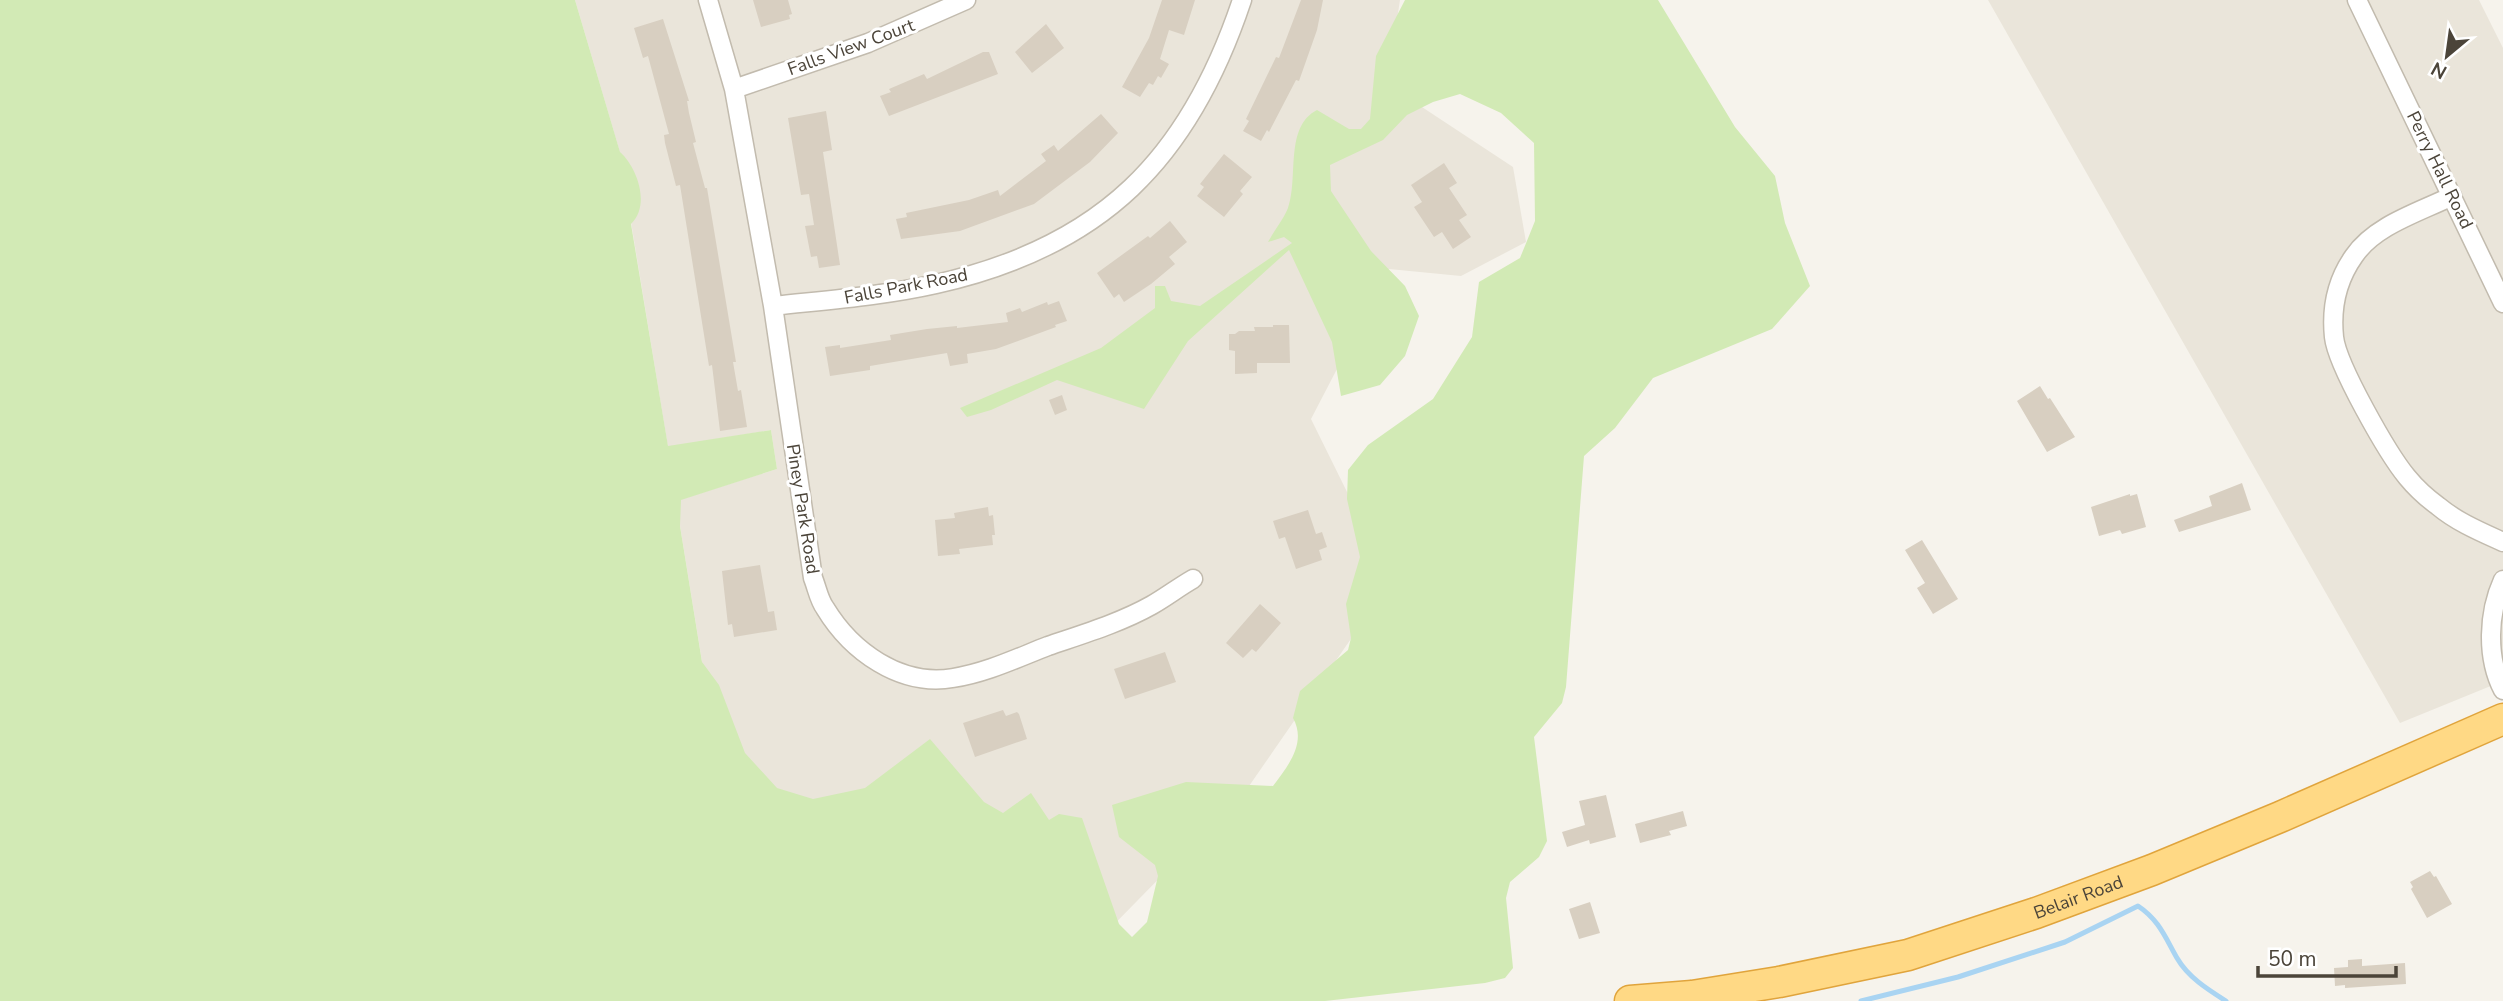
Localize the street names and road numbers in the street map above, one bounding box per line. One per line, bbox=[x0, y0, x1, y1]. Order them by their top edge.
street label: Falls View Court bbox=[784, 13, 918, 81]
street label: Perry Hall Road bbox=[2401, 107, 2479, 233]
street label: Falls Park Road bbox=[842, 262, 970, 310]
street label: Piney Park Road bbox=[781, 442, 825, 576]
street label: Belair Road bbox=[2030, 870, 2127, 925]

